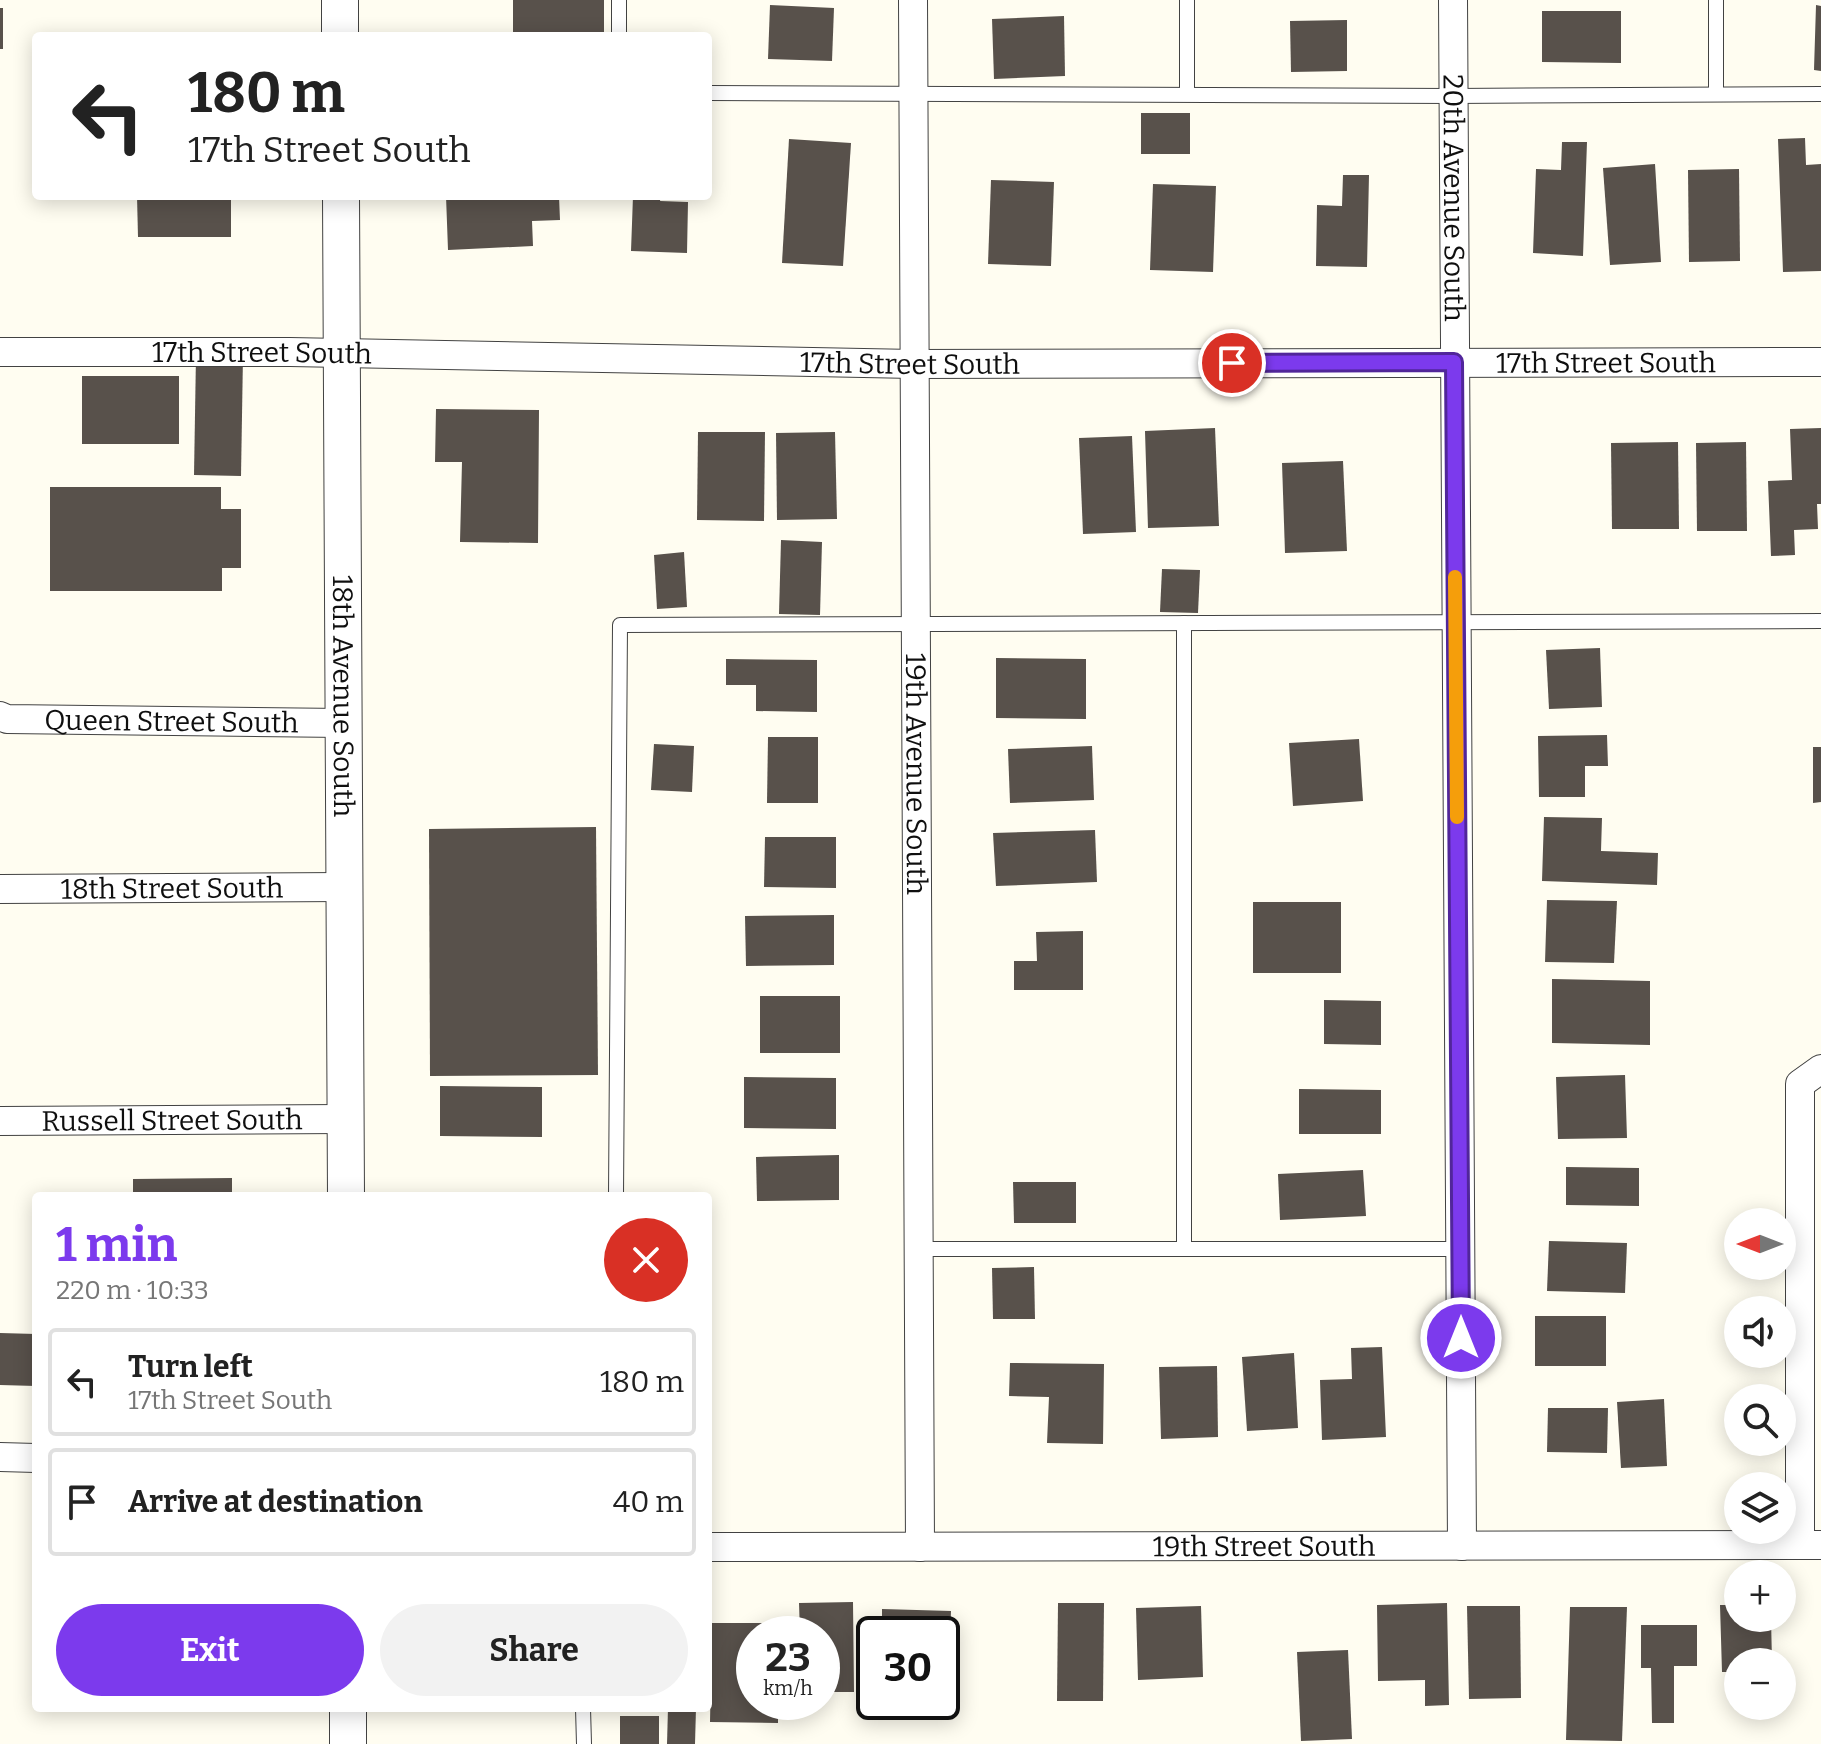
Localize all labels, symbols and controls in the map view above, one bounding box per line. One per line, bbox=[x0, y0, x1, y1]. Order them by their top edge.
text: 180 m bbox=[188, 60, 345, 127]
icon: left bbox=[56, 64, 160, 168]
street label: 20th Avenue South bbox=[1437, 74, 1471, 322]
text: 17th Street South bbox=[188, 128, 471, 172]
pin bbox=[1198, 329, 1266, 397]
street label: 17th Street South bbox=[152, 335, 372, 370]
icon: arrive bbox=[1210, 341, 1254, 385]
street label: 17th Street South bbox=[800, 345, 1020, 381]
street label: 17th Street South bbox=[1496, 346, 1716, 379]
street label: 18th Avenue South bbox=[326, 575, 361, 817]
street label: 19th Avenue South bbox=[899, 653, 934, 895]
street label: Queen Street South bbox=[44, 703, 299, 739]
street label: 18th Street South bbox=[61, 871, 283, 905]
street label: Russell Street South bbox=[41, 1103, 303, 1137]
north arrow bbox=[1724, 1208, 1796, 1280]
map controls bbox=[1724, 1208, 1796, 1720]
text: 1 min bbox=[56, 1216, 177, 1274]
button: close bbox=[604, 1218, 688, 1302]
text: 220 m · 10:33 bbox=[56, 1275, 209, 1306]
position arrow bbox=[1419, 1296, 1503, 1380]
button: sound bbox=[1724, 1296, 1796, 1368]
text: Turn left bbox=[128, 1349, 253, 1385]
icon: left bbox=[60, 1360, 104, 1404]
text: 180 m bbox=[600, 1364, 684, 1400]
button: search bbox=[1724, 1384, 1796, 1456]
text: 17th Street South bbox=[128, 1385, 332, 1416]
button: layers bbox=[1724, 1472, 1796, 1544]
icon: arrive bbox=[60, 1480, 104, 1524]
text: Arrive at destination bbox=[128, 1484, 423, 1520]
text: 40 m bbox=[613, 1484, 684, 1520]
street label: 19th Street South bbox=[1153, 1529, 1375, 1563]
button: + bbox=[1724, 1560, 1796, 1632]
button: Exit bbox=[56, 1604, 364, 1696]
button: Share bbox=[380, 1604, 688, 1696]
speed limit sign: 30 bbox=[856, 1616, 960, 1720]
text: 23 bbox=[765, 1634, 811, 1682]
button: − bbox=[1724, 1648, 1796, 1720]
text: km/h bbox=[763, 1676, 813, 1700]

